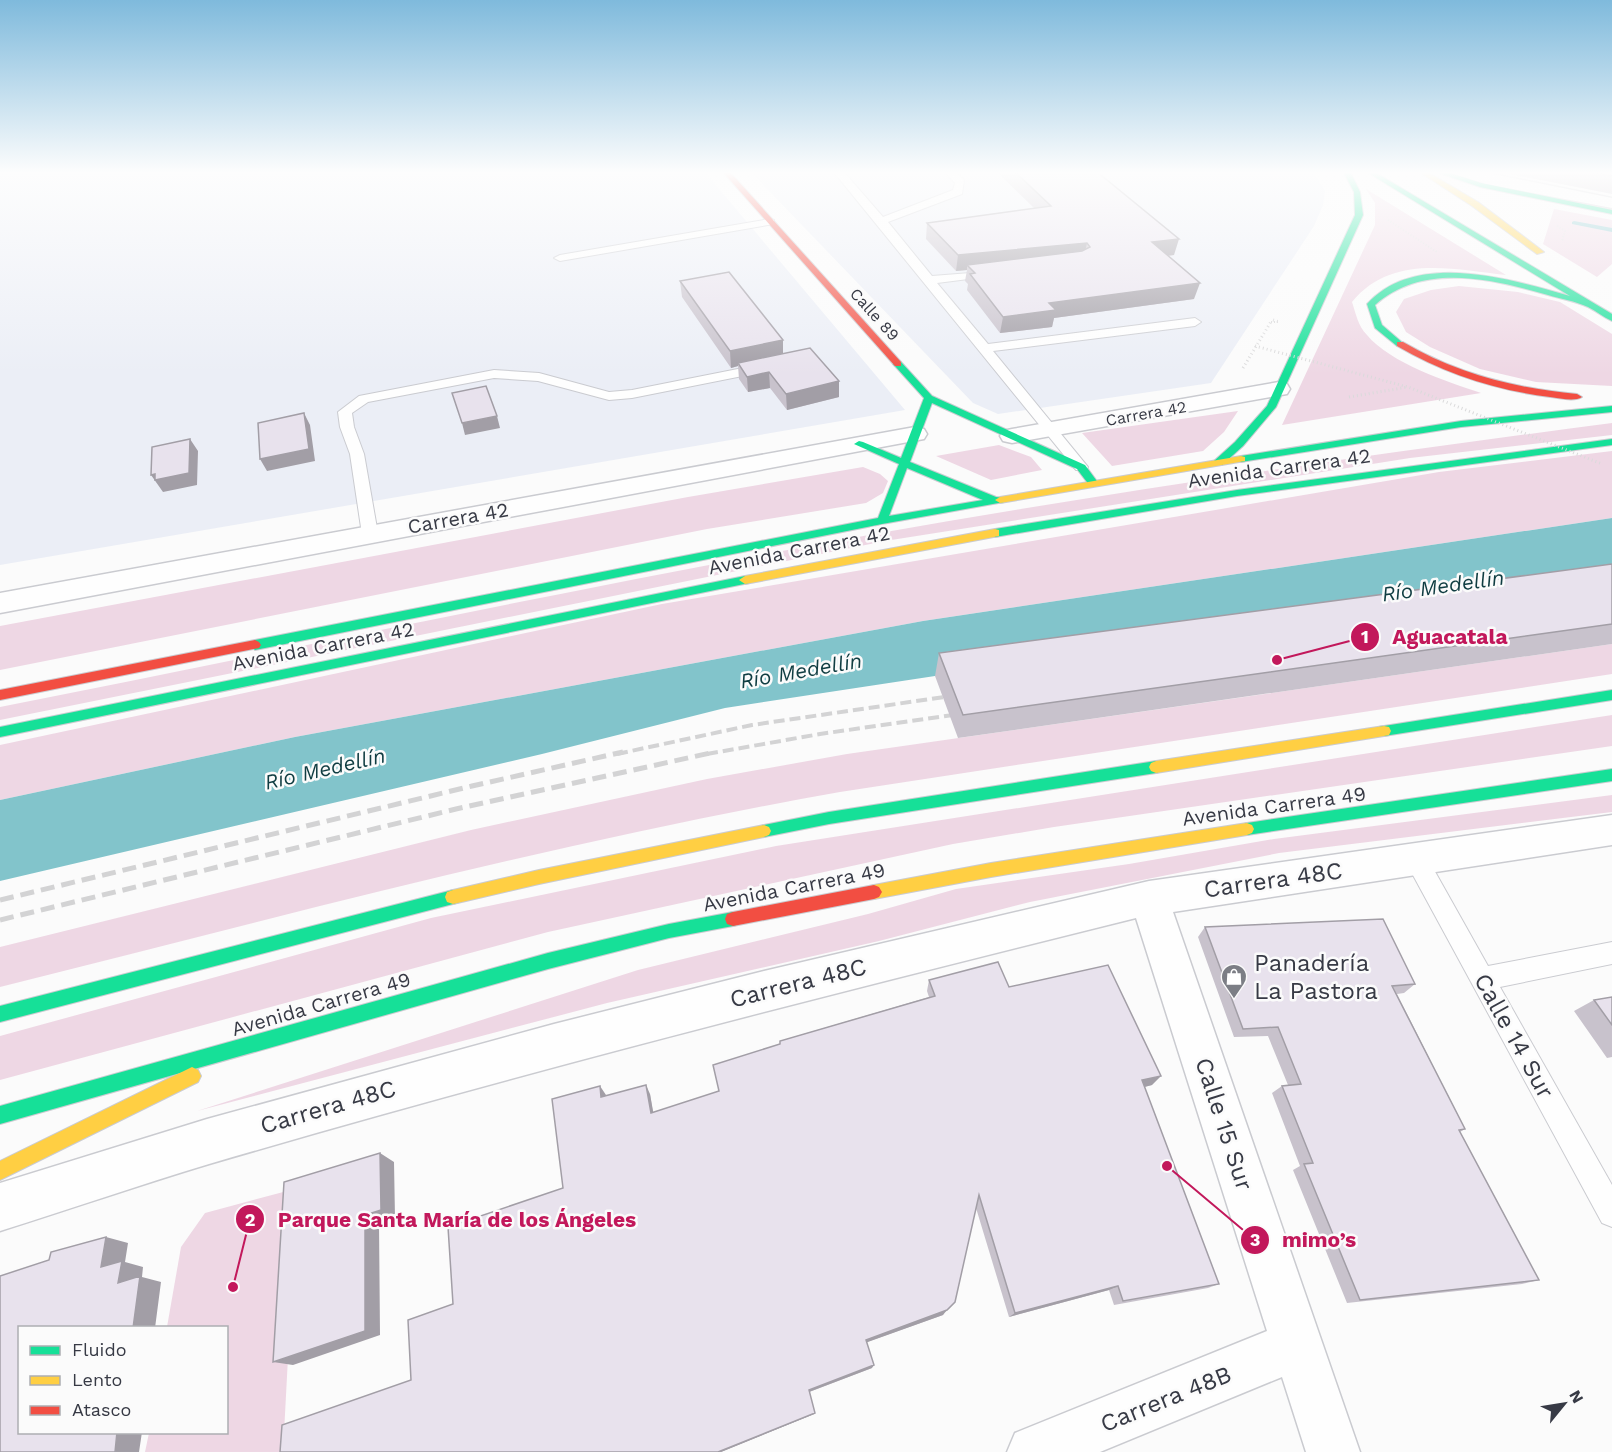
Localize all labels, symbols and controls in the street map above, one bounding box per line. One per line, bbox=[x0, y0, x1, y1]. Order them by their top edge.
street label: Calle 89 bbox=[846, 284, 903, 345]
street label: Carrera 42 bbox=[1104, 397, 1188, 430]
street label: Avenida Carrera 42 bbox=[1186, 443, 1372, 493]
street label: Carrera 42 bbox=[406, 497, 510, 539]
street label: Avenida Carrera 42 bbox=[706, 521, 892, 579]
water label: Río Medellín bbox=[1380, 565, 1506, 606]
street label: Avenida Carrera 42 bbox=[230, 617, 416, 675]
callout: Aguacatala bbox=[1350, 618, 1519, 657]
text: Aguacatala bbox=[1392, 624, 1509, 649]
text: 1 bbox=[1361, 626, 1369, 647]
water label: Río Medellín bbox=[738, 647, 864, 694]
water label: Río Medellín bbox=[262, 742, 388, 795]
street label: Avenida Carrera 49 bbox=[1181, 781, 1367, 831]
street label: Carrera 48C bbox=[1202, 856, 1344, 904]
street label: Avenida Carrera 49 bbox=[701, 858, 887, 916]
place label: Panadería La Pastora bbox=[1254, 949, 1378, 1005]
street label: Carrera 48C bbox=[727, 953, 869, 1013]
shop icon: Panadería La Pastora bbox=[1219, 962, 1249, 1000]
street label: Avenida Carrera 49 bbox=[229, 967, 413, 1041]
street label: Calle 14 Sur bbox=[1468, 969, 1560, 1103]
street label: Calle 15 Sur bbox=[1189, 1054, 1259, 1194]
street label: Carrera 48C bbox=[257, 1074, 399, 1140]
callout: Parque Santa María de los Ángeles bbox=[235, 1200, 649, 1239]
text: Parque Santa María de los Ángeles bbox=[278, 1207, 636, 1232]
text: 2 bbox=[245, 1209, 255, 1230]
callout: mimo’s bbox=[1240, 1220, 1368, 1259]
text: mimo’s bbox=[1282, 1227, 1356, 1252]
text: 3 bbox=[1250, 1229, 1260, 1250]
legend bbox=[18, 1326, 228, 1434]
text: Fluido bbox=[72, 1339, 126, 1360]
street label: Carrera 48B bbox=[1096, 1360, 1236, 1438]
text: Lento bbox=[72, 1369, 122, 1390]
north arrow bbox=[1534, 1374, 1594, 1434]
text: N bbox=[1565, 1387, 1588, 1407]
text: Atasco bbox=[72, 1399, 131, 1420]

